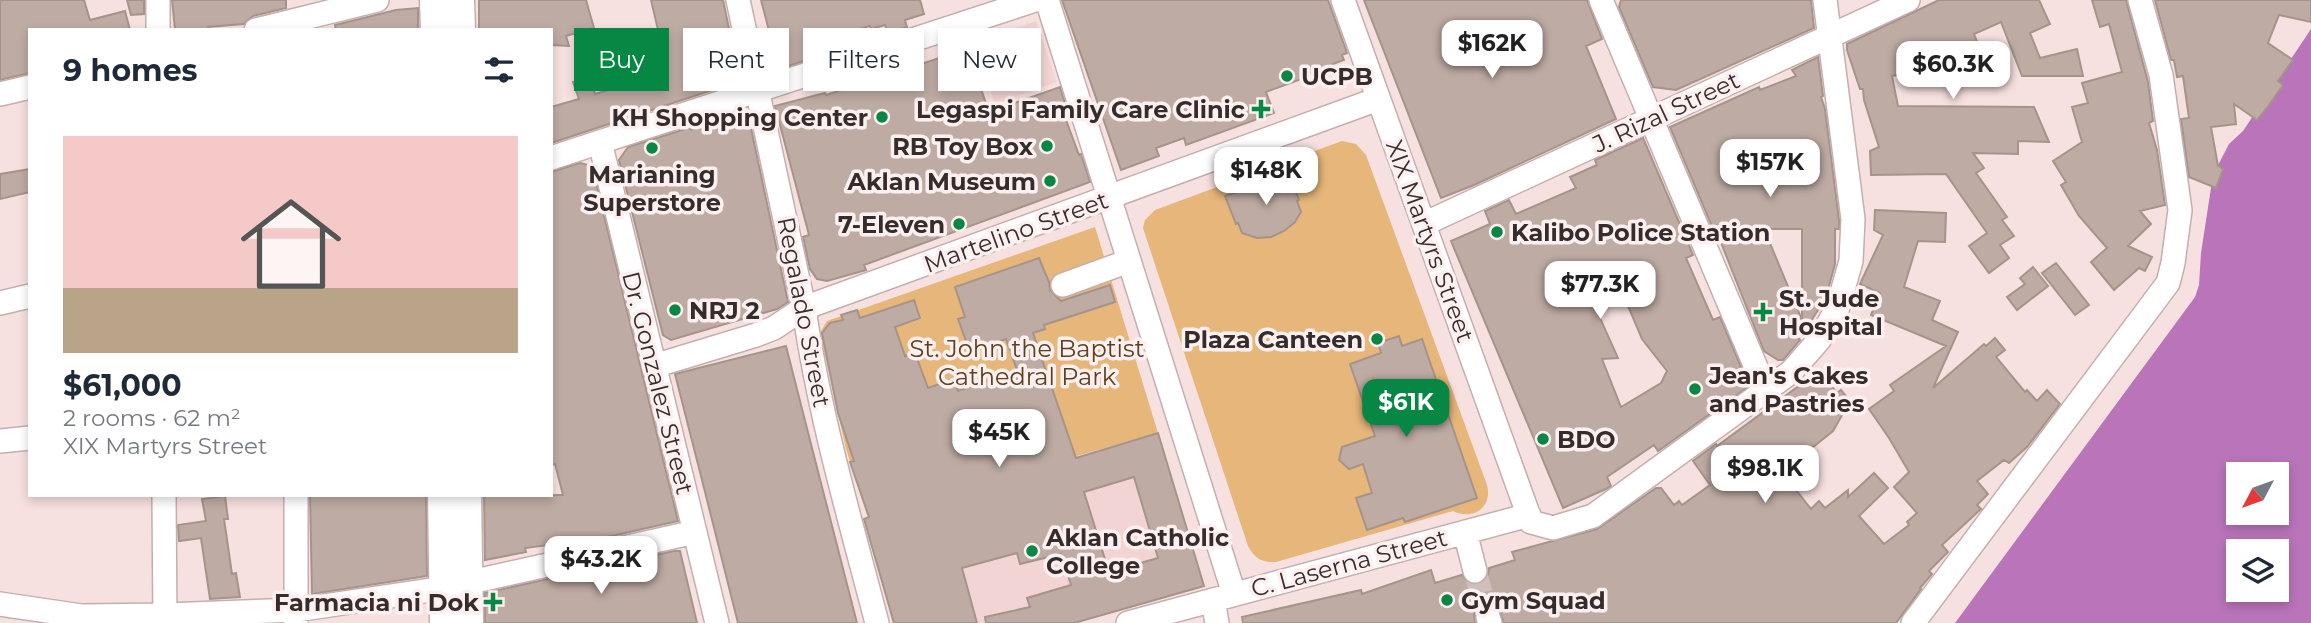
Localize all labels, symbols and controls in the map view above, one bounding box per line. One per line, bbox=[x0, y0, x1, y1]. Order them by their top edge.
pin: $162K bbox=[1443, 20, 1541, 80]
chip: Buy bbox=[574, 28, 669, 91]
chip: Rent bbox=[683, 28, 789, 91]
chip: Filters bbox=[803, 28, 924, 91]
chip: New bbox=[938, 28, 1041, 91]
text: $162K bbox=[1458, 29, 1526, 57]
pin: $60.3K bbox=[1896, 42, 2010, 101]
text: $60.3K bbox=[1912, 50, 1994, 78]
icon: filters bbox=[480, 51, 518, 89]
text: 9 homes bbox=[63, 52, 198, 89]
place label: UCPB bbox=[1301, 62, 1373, 91]
street label: J. Rizal Street bbox=[1587, 65, 1744, 159]
marker: UCPB bbox=[1279, 68, 1295, 84]
place label: Legaspi Family Care Clinic bbox=[916, 95, 1245, 124]
marker: Legaspi Family Care Clinic bbox=[1251, 99, 1271, 119]
place label: KH Shopping Center bbox=[612, 103, 868, 132]
marker: KH Shopping Center bbox=[874, 109, 890, 125]
place label: RB Toy Box bbox=[892, 132, 1034, 161]
street label: XIX Martyrs Street bbox=[1380, 136, 1480, 346]
marker: RB Toy Box bbox=[1039, 138, 1055, 154]
marker: Marianing Superstore bbox=[644, 140, 660, 156]
pin: $157K bbox=[1721, 140, 1819, 199]
pin: $148K bbox=[1217, 148, 1315, 207]
text: $157K bbox=[1736, 148, 1804, 176]
text: $148K bbox=[1230, 156, 1302, 184]
place label: Marianing Superstore bbox=[583, 160, 721, 217]
place label: Aklan Museum bbox=[847, 167, 1036, 196]
marker: Aklan Museum bbox=[1042, 173, 1058, 189]
icon: home bbox=[228, 181, 354, 307]
street label: Martelino Street bbox=[920, 185, 1112, 279]
place label: 7-Eleven bbox=[838, 210, 945, 239]
street label: Regalado Street bbox=[771, 214, 837, 410]
marker: 7-Eleven bbox=[951, 216, 967, 232]
place label: Kalibo Police Station bbox=[1511, 218, 1770, 247]
marker: Kalibo Police Station bbox=[1489, 224, 1505, 240]
pin: $77.3K bbox=[1543, 262, 1657, 321]
street label: Dr. Gonzalez Street bbox=[616, 268, 700, 498]
text: $77.3K bbox=[1561, 270, 1639, 298]
place label: St. Jude Hospital bbox=[1779, 284, 1883, 341]
place label: NRJ 2 bbox=[689, 296, 760, 325]
marker: NRJ 2 bbox=[667, 302, 683, 318]
marker: St. Jude Hospital bbox=[1753, 302, 1773, 322]
place label: Plaza Canteen bbox=[1183, 325, 1363, 354]
marker: Plaza Canteen bbox=[1369, 331, 1385, 347]
park label: St. John the Baptist Cathedral Park bbox=[910, 334, 1145, 391]
place label: Jean's Cakes and Pastries bbox=[1708, 361, 1869, 418]
text: $61,000 bbox=[63, 367, 182, 404]
pin: $61K bbox=[1365, 380, 1447, 439]
marker: Jean's Cakes and Pastries bbox=[1687, 381, 1703, 397]
text: $61K bbox=[1378, 388, 1434, 416]
text: 2 rooms · 62 m² bbox=[63, 404, 241, 432]
pin: $45K bbox=[958, 410, 1040, 469]
text: $45K bbox=[968, 418, 1030, 446]
place label: BDO bbox=[1557, 425, 1615, 454]
marker: BDO bbox=[1535, 431, 1551, 447]
text: XIX Martyrs Street bbox=[63, 432, 267, 460]
pin: $98.1K bbox=[1708, 446, 1822, 505]
text: $98.1K bbox=[1727, 454, 1803, 482]
north arrow bbox=[2226, 462, 2289, 525]
map controls bbox=[2226, 462, 2289, 602]
place label: Aklan Catholic College bbox=[1045, 523, 1229, 580]
street label: C. Laserna Street bbox=[1248, 523, 1451, 603]
pin: $43.2K bbox=[544, 536, 658, 596]
button: layers bbox=[2226, 539, 2289, 602]
marker: Aklan Catholic College bbox=[1024, 543, 1040, 559]
text: $43.2K bbox=[560, 545, 642, 573]
place label: Gym Squad bbox=[1461, 586, 1606, 615]
place label: Farmacia ni Dok bbox=[274, 588, 479, 617]
marker: Gym Squad bbox=[1439, 592, 1455, 608]
marker: Farmacia ni Dok bbox=[485, 594, 501, 610]

